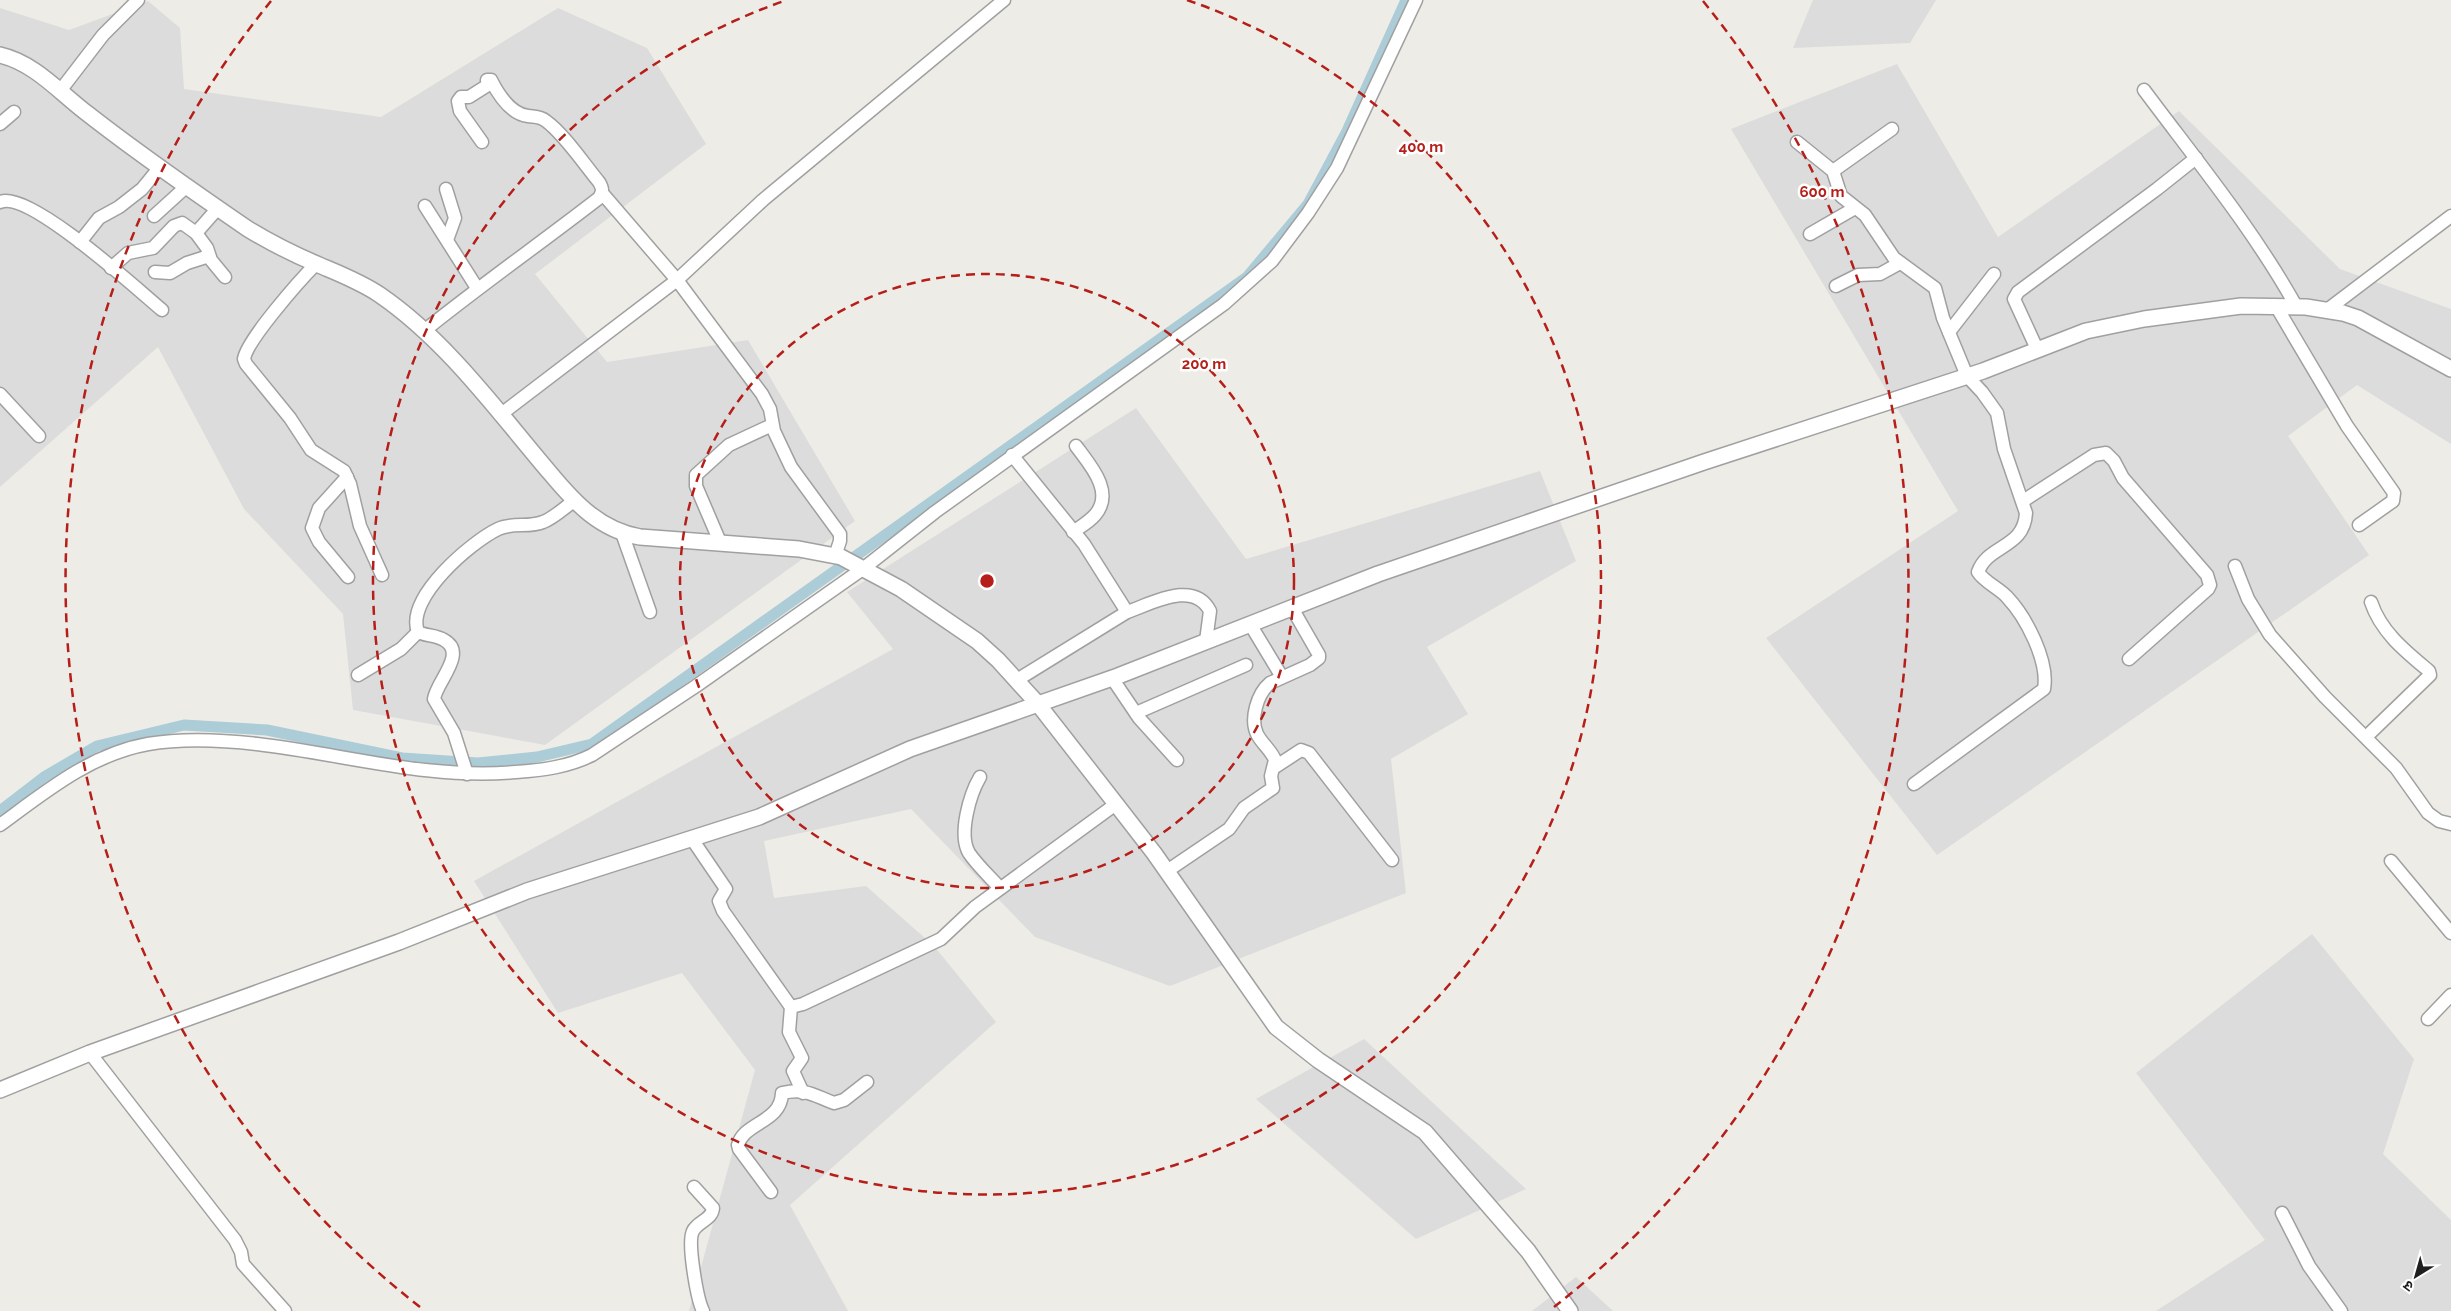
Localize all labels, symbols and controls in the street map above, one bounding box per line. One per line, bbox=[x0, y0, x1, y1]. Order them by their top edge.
text: 400 m bbox=[1399, 138, 1443, 156]
text: 600 m bbox=[1799, 183, 1845, 201]
text: 200 m bbox=[1182, 355, 1226, 373]
centre of rings bbox=[978, 572, 996, 590]
north arrow bbox=[2391, 1251, 2441, 1301]
text: उ bbox=[2399, 1277, 2416, 1295]

